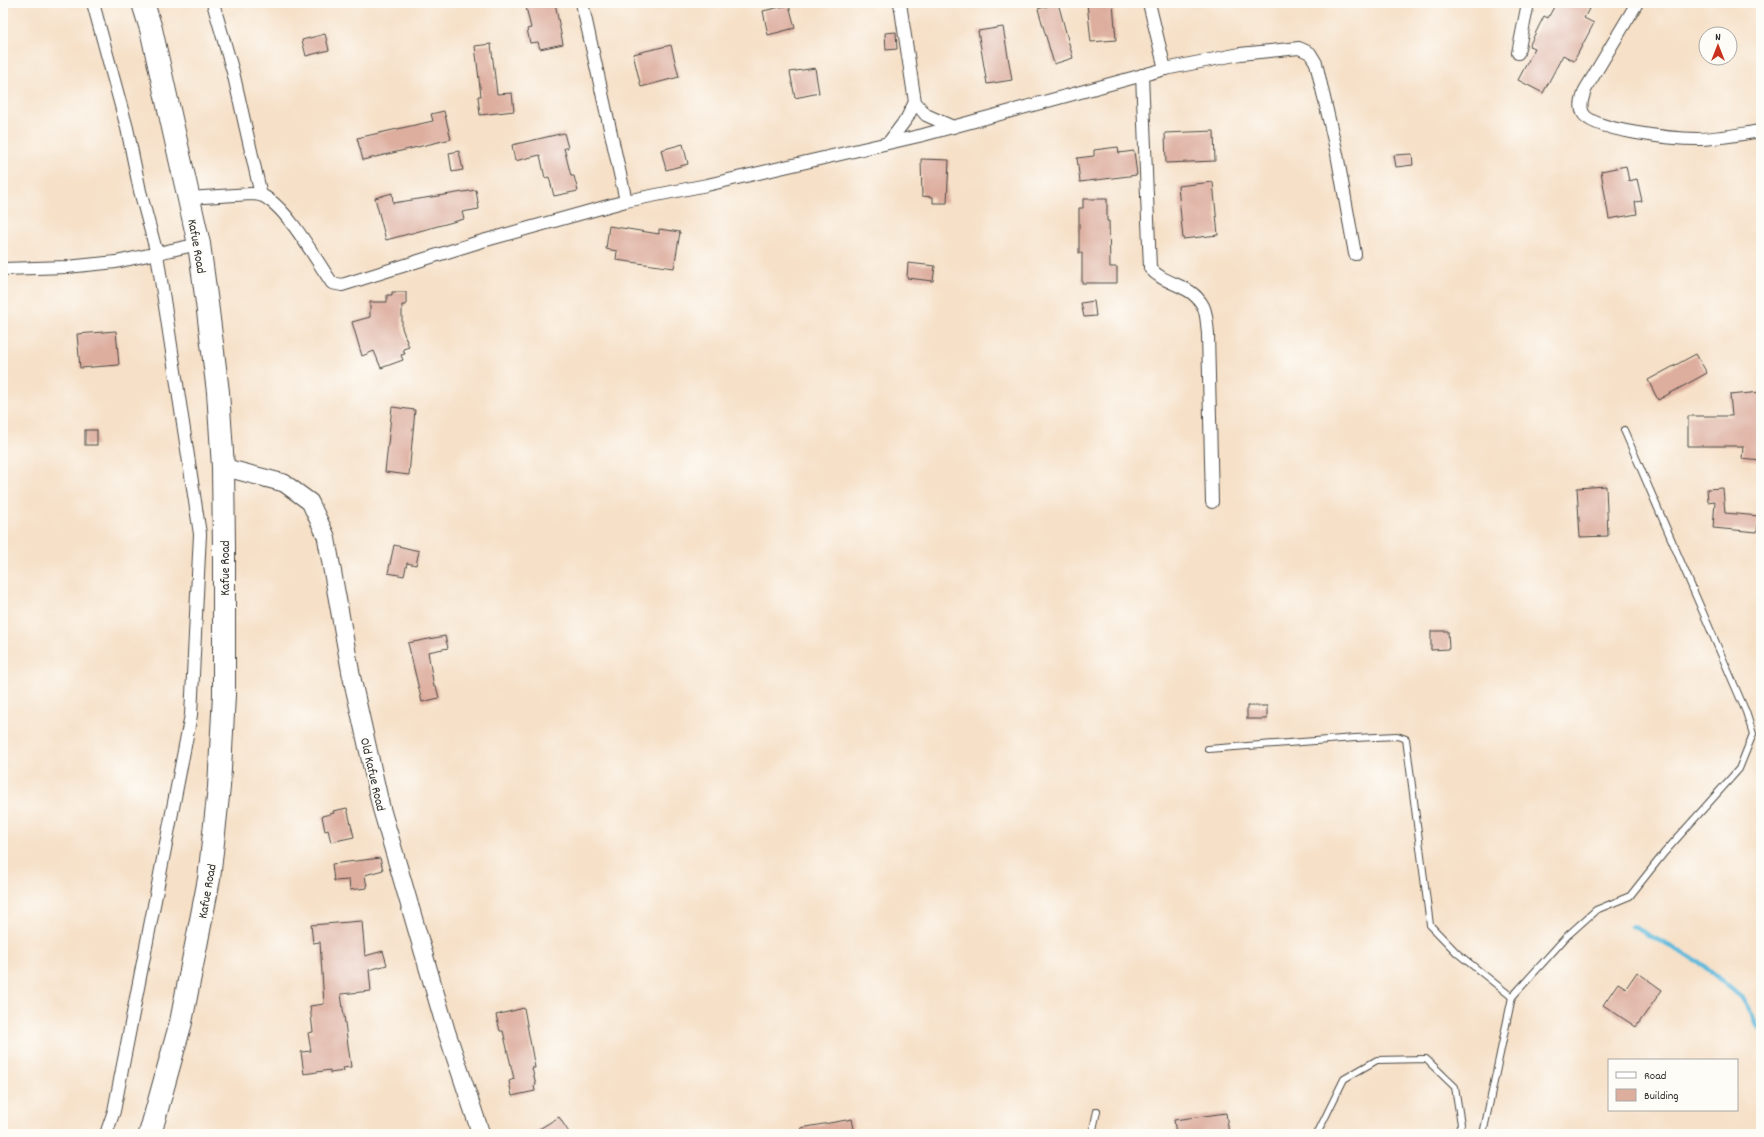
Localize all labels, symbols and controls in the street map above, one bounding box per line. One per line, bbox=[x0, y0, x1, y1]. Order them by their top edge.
north arrow bbox=[1698, 26, 1738, 66]
text: N bbox=[1715, 30, 1721, 46]
street label: Kafue Road bbox=[181, 218, 210, 275]
street label: Kafue Road bbox=[217, 540, 236, 596]
street label: Old Kafue Road bbox=[354, 736, 389, 813]
street label: Kafue Road bbox=[194, 863, 223, 920]
legend bbox=[1608, 1059, 1738, 1111]
text: Road bbox=[1644, 1068, 1666, 1085]
text: Building bbox=[1644, 1088, 1679, 1105]

